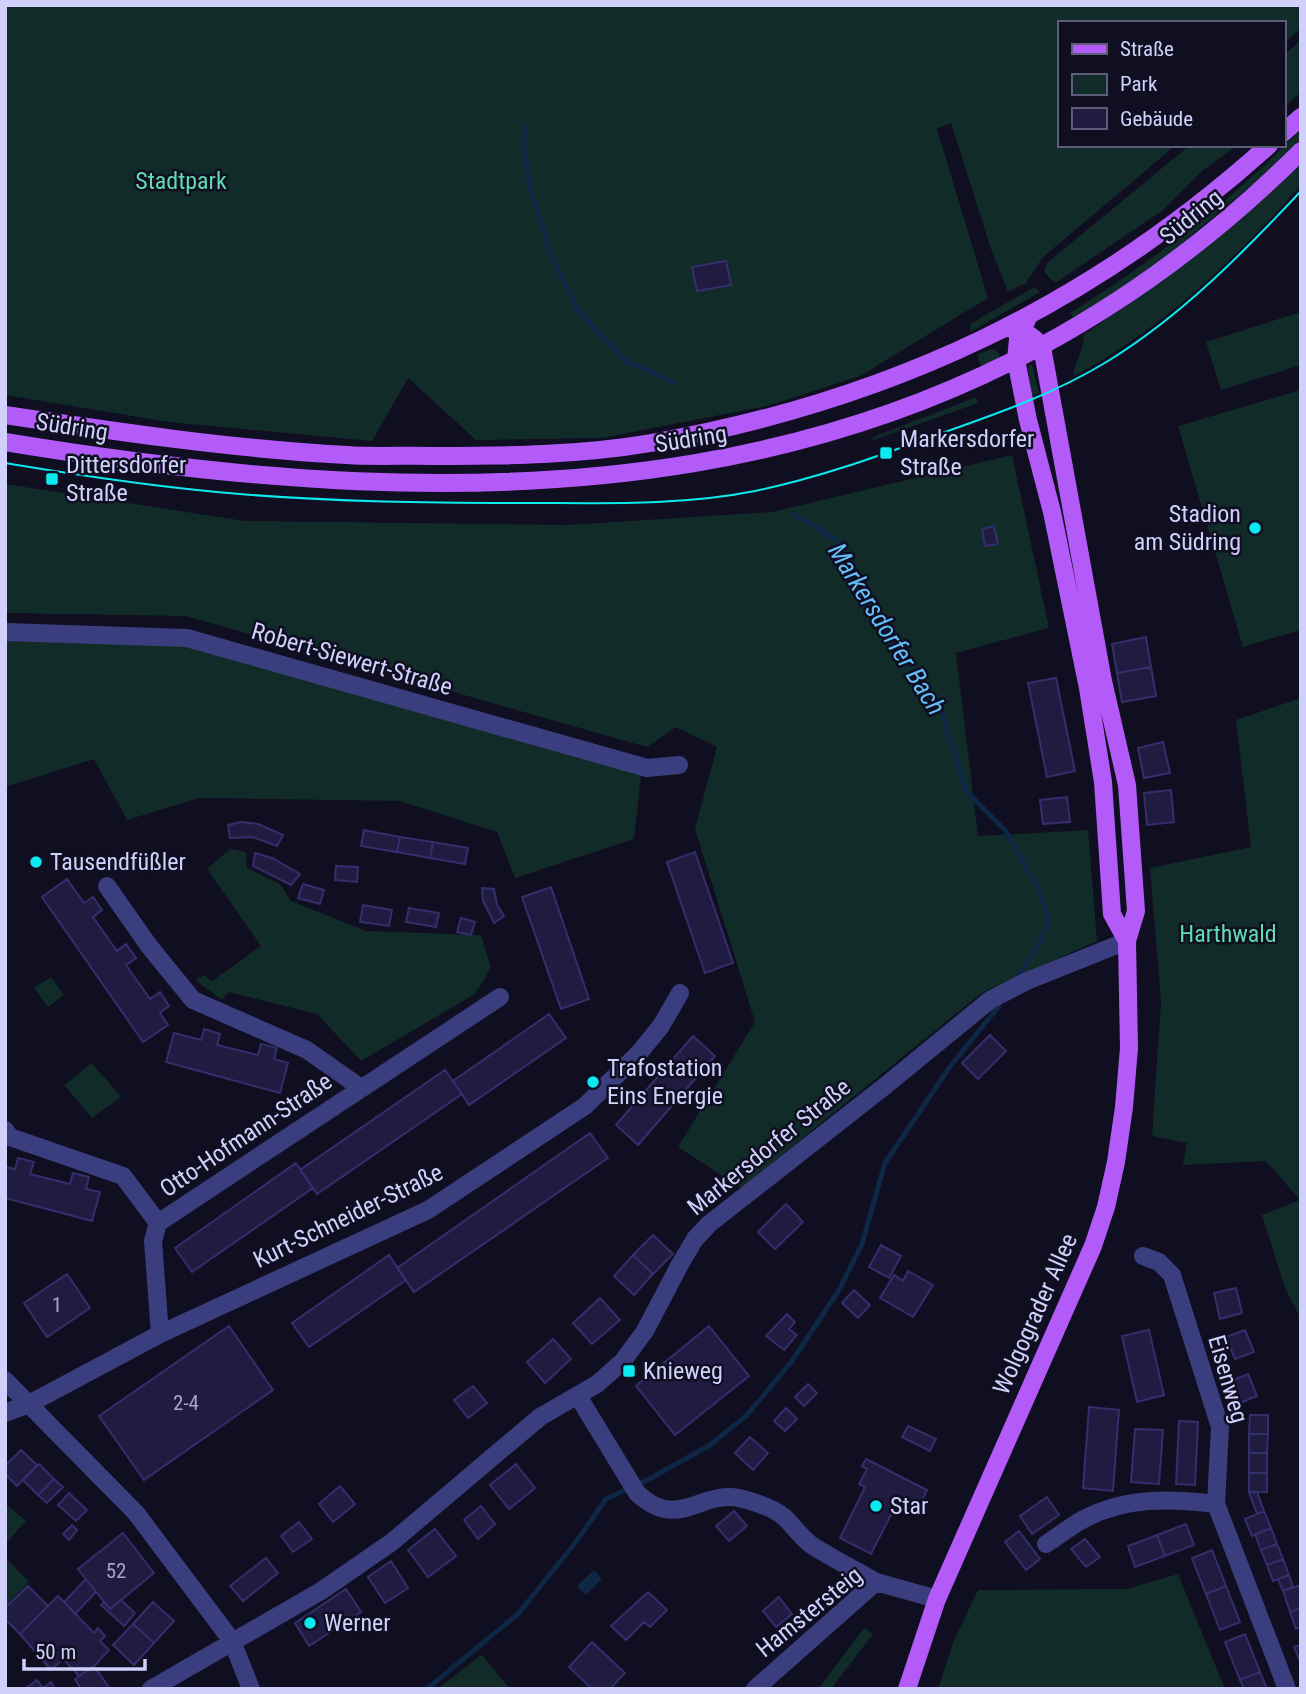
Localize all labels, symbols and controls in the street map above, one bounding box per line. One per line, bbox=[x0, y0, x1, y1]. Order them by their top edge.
legend bbox=[1058, 21, 1285, 147]
text: Straße bbox=[1120, 37, 1174, 61]
text: Park bbox=[1120, 72, 1158, 96]
text: Gebäude bbox=[1120, 107, 1193, 131]
park label: Stadtpark bbox=[135, 167, 227, 195]
street label: Südring bbox=[1154, 183, 1228, 251]
street label: Südring bbox=[34, 408, 110, 446]
street label: Südring bbox=[653, 420, 729, 458]
place label: Markersdorfer Straße bbox=[900, 425, 1034, 481]
marker: Markersdorfer Straße bbox=[878, 445, 894, 461]
place label: Dittersdorfer Straße bbox=[66, 451, 186, 507]
marker: Dittersdorfer Straße bbox=[44, 471, 60, 487]
place label: Stadion am Südring bbox=[1134, 500, 1241, 556]
marker: Stadion am Südring bbox=[1247, 520, 1263, 536]
water label: Markersdorfer Bach bbox=[822, 538, 952, 720]
street label: Robert-Siewert-Straße bbox=[248, 617, 456, 701]
place label: Tausendfüßler bbox=[50, 848, 186, 876]
marker: Tausendfüßler bbox=[28, 854, 44, 870]
park label: Harthwald bbox=[1179, 920, 1277, 948]
place label: Trafostation Eins Energie bbox=[607, 1054, 723, 1110]
street label: Otto-Hofmann-Straße bbox=[155, 1067, 337, 1203]
street label: Markersdorfer Straße bbox=[682, 1073, 856, 1221]
marker: Trafostation Eins Energie bbox=[585, 1074, 601, 1090]
street label: Kurt-Schneider-Straße bbox=[249, 1158, 447, 1274]
street label: Wolgograder Allee bbox=[987, 1229, 1083, 1399]
house number: 1 bbox=[52, 1293, 62, 1317]
street label: Eisenweg bbox=[1202, 1332, 1254, 1426]
place label: Knieweg bbox=[643, 1357, 723, 1385]
marker: Knieweg bbox=[621, 1363, 637, 1379]
house number: 2-4 bbox=[173, 1391, 199, 1415]
place label: Star bbox=[890, 1492, 928, 1520]
marker: Star bbox=[868, 1498, 884, 1514]
house number: 52 bbox=[106, 1559, 126, 1583]
street label: Hamstersteig bbox=[751, 1561, 867, 1663]
place label: Werner bbox=[324, 1609, 391, 1637]
marker: Werner bbox=[302, 1615, 318, 1631]
scale bar bbox=[24, 1628, 145, 1672]
text: 50 m bbox=[35, 1640, 76, 1664]

